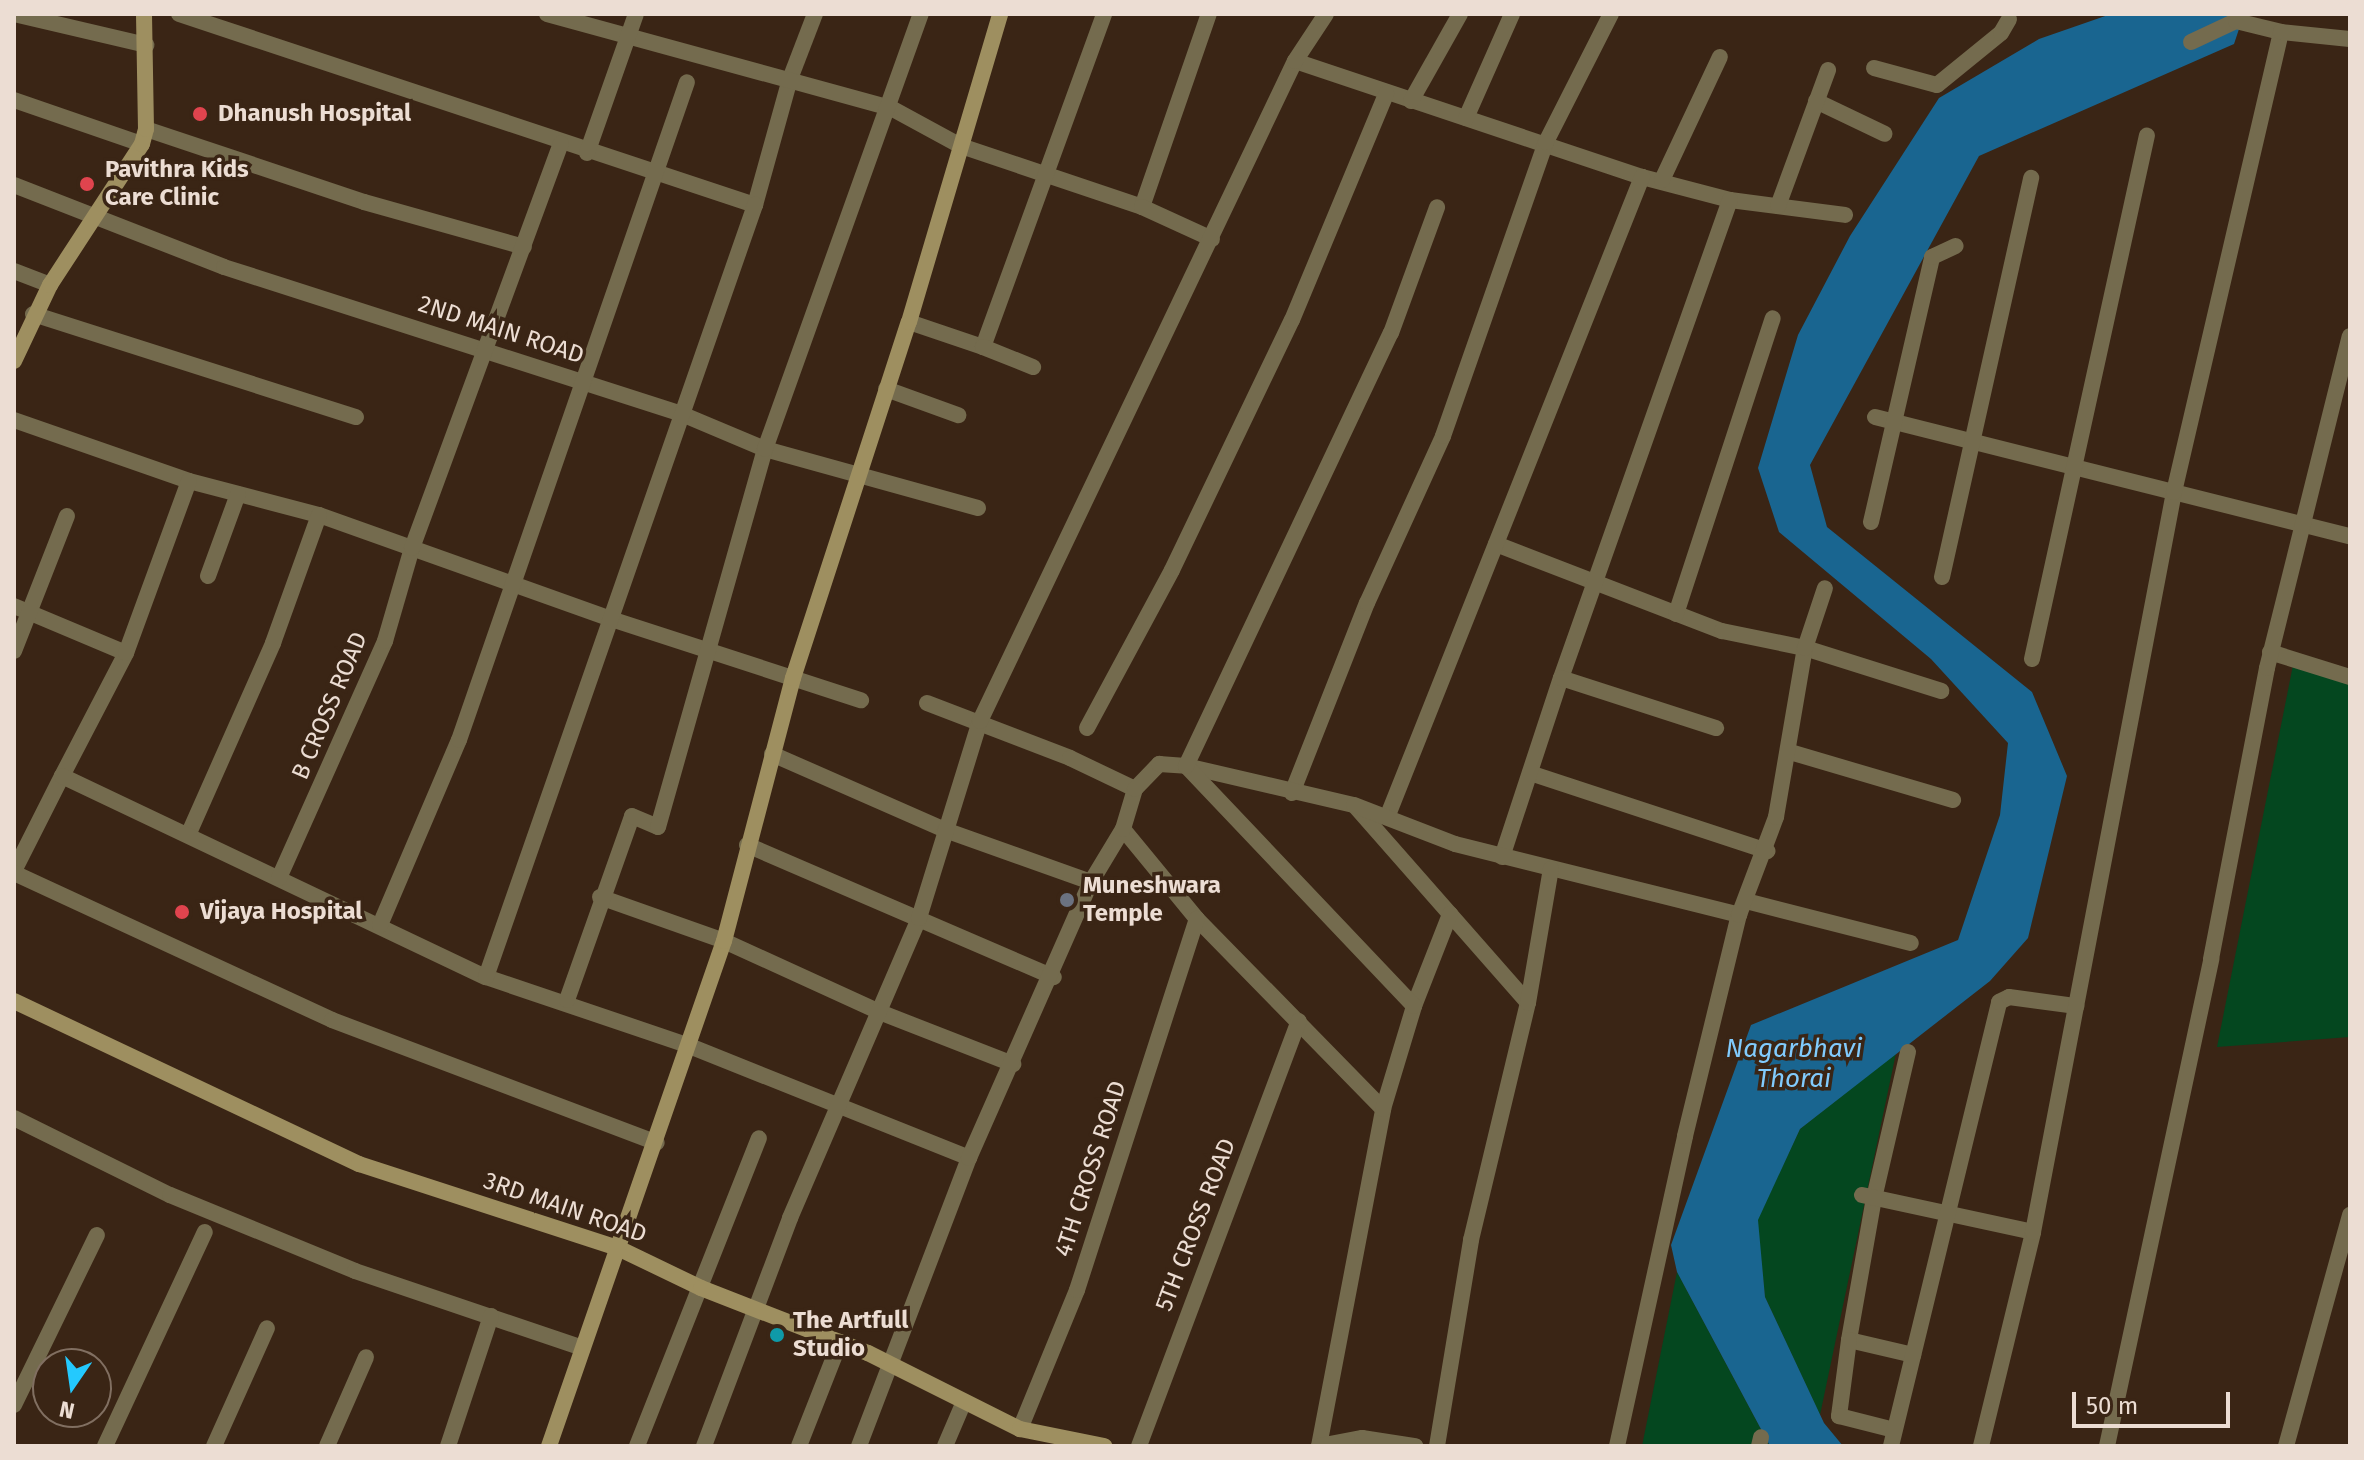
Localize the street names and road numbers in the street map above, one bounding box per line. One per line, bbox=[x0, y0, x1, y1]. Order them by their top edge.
street label: 2ND MAIN ROAD bbox=[415, 290, 587, 370]
street label: B CROSS ROAD bbox=[286, 628, 374, 784]
street label: 4TH CROSS ROAD bbox=[1049, 1077, 1133, 1261]
street label: 5TH CROSS ROAD bbox=[1150, 1135, 1242, 1315]
street label: 3RD MAIN ROAD bbox=[480, 1167, 650, 1249]

